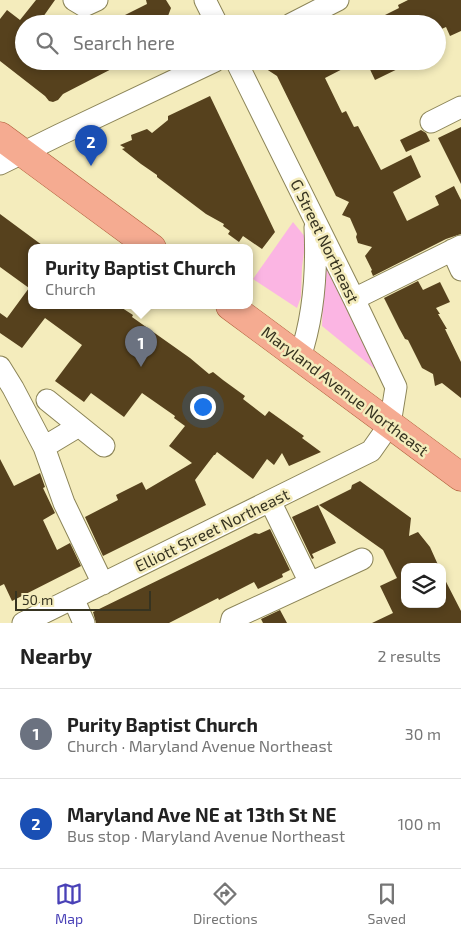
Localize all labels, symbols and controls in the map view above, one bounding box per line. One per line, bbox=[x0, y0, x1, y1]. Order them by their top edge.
search box bbox=[15, 15, 446, 70]
icon: search bbox=[33, 29, 61, 57]
text: Search here bbox=[73, 31, 175, 54]
pin: 2 bbox=[75, 125, 107, 166]
street label: G Street Northeast bbox=[287, 176, 364, 306]
popup bbox=[28, 244, 253, 309]
text: Purity Baptist Church bbox=[45, 256, 236, 279]
text: Church bbox=[45, 279, 96, 298]
street label: Maryland Avenue Northeast bbox=[258, 322, 432, 460]
pin: 1 bbox=[125, 326, 157, 367]
your location bbox=[190, 394, 216, 420]
street label: Elliott Street Northeast bbox=[132, 484, 292, 575]
map controls bbox=[401, 563, 446, 608]
button: layers bbox=[401, 563, 446, 608]
scale bar bbox=[15, 588, 151, 611]
text: 50 m bbox=[22, 591, 53, 608]
text: Nearby bbox=[20, 643, 92, 668]
text: 2 results bbox=[378, 646, 441, 665]
text: Purity Baptist Church bbox=[67, 713, 258, 736]
text: 1 bbox=[33, 724, 39, 743]
text: 30 m bbox=[405, 724, 441, 743]
text: Church · Maryland Avenue Northeast bbox=[67, 736, 333, 755]
text: Maryland Ave NE at 13th St NE bbox=[67, 803, 336, 826]
text: 2 bbox=[31, 814, 41, 833]
text: 100 m bbox=[398, 814, 441, 833]
text: Bus stop · Maryland Avenue Northeast bbox=[67, 826, 345, 845]
tab: Map bbox=[55, 880, 83, 927]
tab: Directions bbox=[193, 880, 258, 927]
tab: Saved bbox=[368, 880, 406, 927]

